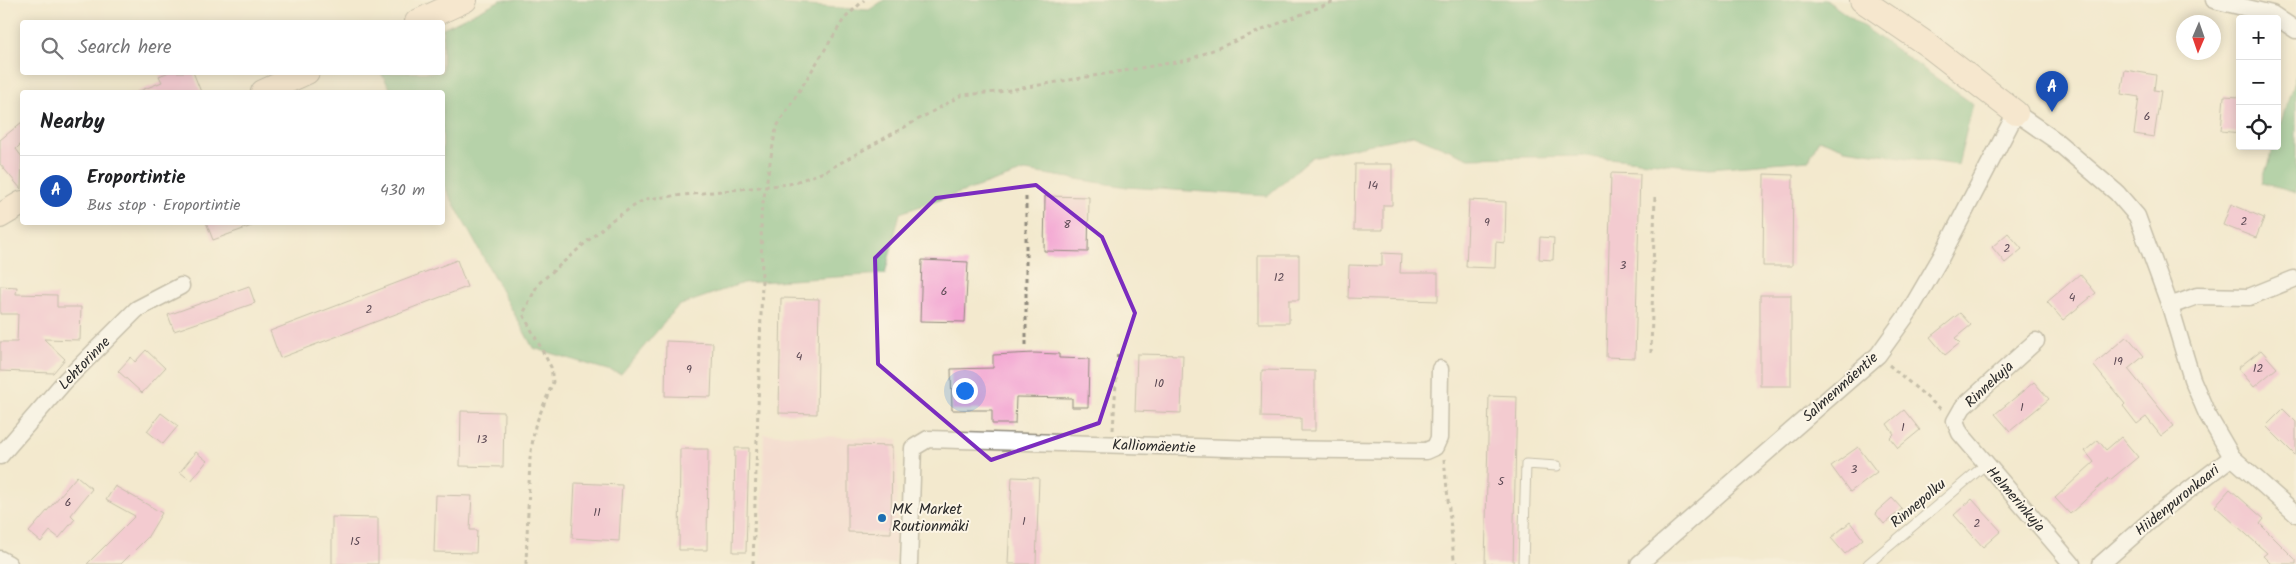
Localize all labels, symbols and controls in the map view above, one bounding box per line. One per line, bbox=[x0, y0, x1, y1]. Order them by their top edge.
north arrow bbox=[2176, 15, 2221, 60]
map controls bbox=[2236, 15, 2281, 150]
button: + bbox=[2236, 15, 2281, 60]
search box bbox=[20, 20, 445, 75]
text: Search here bbox=[78, 33, 172, 63]
icon: search bbox=[38, 34, 66, 62]
button: − bbox=[2236, 60, 2281, 105]
pin: A bbox=[2036, 71, 2068, 112]
button: locate bbox=[2236, 105, 2281, 150]
text: Nearby bbox=[40, 106, 105, 139]
house number: 6 bbox=[2144, 107, 2150, 126]
text: Eroportintie bbox=[87, 163, 186, 193]
house number: 14 bbox=[1368, 176, 1379, 195]
text: A bbox=[51, 178, 61, 203]
text: 430 m bbox=[380, 178, 425, 203]
text: Bus stop · Eroportintie bbox=[87, 193, 240, 218]
house number: 2 bbox=[2241, 212, 2248, 231]
house number: 9 bbox=[1484, 213, 1490, 232]
house number: 8 bbox=[1063, 215, 1071, 234]
house number: 2 bbox=[2004, 239, 2011, 258]
house number: 3 bbox=[1620, 256, 1627, 275]
house number: 12 bbox=[1274, 268, 1284, 287]
house number: 6 bbox=[941, 282, 947, 301]
house number: 4 bbox=[2069, 288, 2076, 307]
house number: 2 bbox=[366, 300, 373, 319]
street label: Lehtorinne bbox=[53, 331, 117, 396]
house number: 4 bbox=[796, 347, 803, 366]
street label: Salmenmäentie bbox=[1797, 347, 1884, 429]
house number: 19 bbox=[2113, 352, 2123, 371]
street label: Rinnekuja bbox=[1959, 355, 2020, 414]
house number: 12 bbox=[2253, 359, 2263, 378]
house number: 9 bbox=[686, 360, 692, 379]
house number: 10 bbox=[1154, 374, 1164, 393]
your location bbox=[952, 378, 978, 404]
house number: 1 bbox=[2020, 398, 2024, 417]
house number: 1 bbox=[1901, 418, 1905, 437]
house number: 13 bbox=[477, 430, 487, 449]
street label: Kalliomäentie bbox=[1112, 434, 1196, 460]
street label: Hiidenpuronkaari bbox=[2130, 458, 2226, 543]
house number: 3 bbox=[1851, 460, 1858, 479]
street label: Helmerinkuja bbox=[1980, 461, 2051, 538]
house number: 5 bbox=[1498, 472, 1506, 491]
street label: Rinnepolku bbox=[1885, 473, 1952, 534]
house number: 6 bbox=[65, 493, 71, 512]
place label: MK Market Routionmäki bbox=[892, 498, 970, 539]
house number: 11 bbox=[593, 503, 601, 522]
marker: MK Market Routionmäki bbox=[876, 512, 888, 524]
house number: 1 bbox=[1022, 512, 1026, 531]
house number: 2 bbox=[1974, 514, 1981, 533]
house number: 15 bbox=[350, 532, 362, 551]

